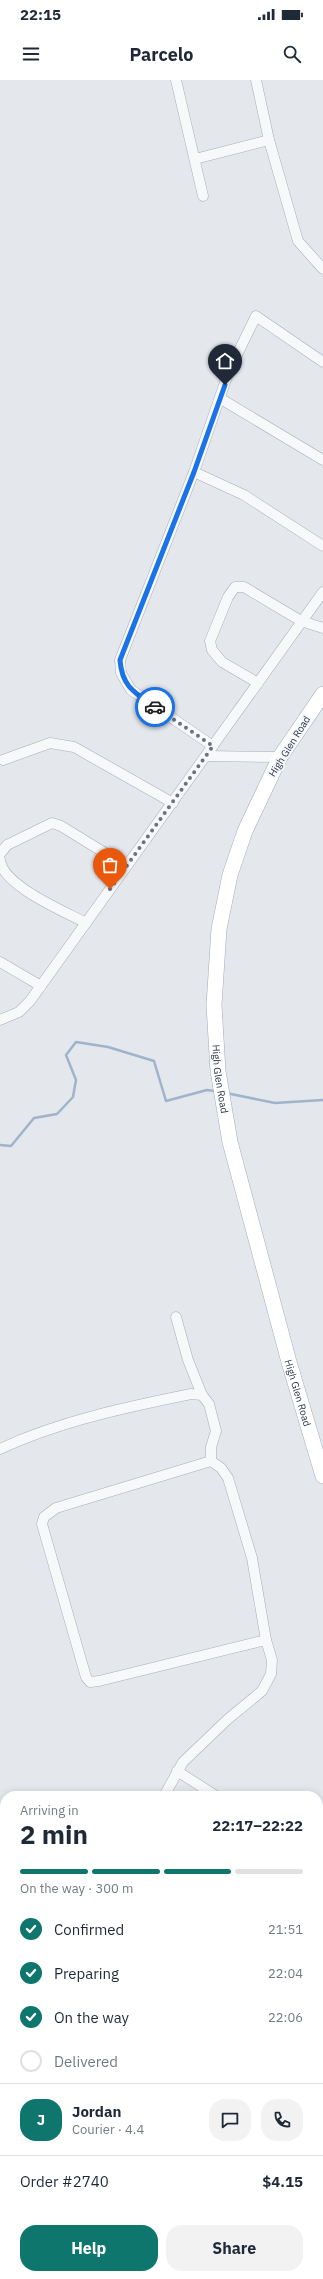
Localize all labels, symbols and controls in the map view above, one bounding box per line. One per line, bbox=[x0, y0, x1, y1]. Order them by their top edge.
text: 22:15 bbox=[20, 5, 61, 24]
icon: menu bbox=[20, 43, 42, 65]
text: Parcelo bbox=[130, 43, 193, 66]
icon: search bbox=[281, 43, 303, 65]
pin bbox=[208, 344, 242, 385]
icon: home bbox=[214, 350, 236, 372]
courier bbox=[135, 687, 175, 727]
icon: car bbox=[144, 696, 166, 718]
street label: High Glen Road bbox=[266, 714, 313, 779]
pin bbox=[93, 848, 127, 889]
icon: bag bbox=[99, 854, 121, 876]
street label: High Glen Road bbox=[209, 1044, 231, 1114]
street label: High Glen Road bbox=[282, 1358, 314, 1428]
text: Arriving in bbox=[20, 1802, 79, 1819]
text: 22:17–22:22 bbox=[212, 1816, 303, 1835]
text: 2 min bbox=[20, 1817, 88, 1851]
text: On the way · 300 m bbox=[20, 1880, 133, 1897]
icon: check bbox=[20, 1918, 42, 1940]
text: Confirmed bbox=[54, 1920, 124, 1939]
text: 21:51 bbox=[268, 1921, 303, 1938]
icon: check bbox=[20, 1962, 42, 1984]
text: Preparing bbox=[54, 1964, 119, 1983]
text: 22:04 bbox=[268, 1965, 303, 1982]
icon: check bbox=[20, 2006, 42, 2028]
text: On the way bbox=[54, 2008, 129, 2027]
text: 22:06 bbox=[268, 2009, 303, 2026]
text: Delivered bbox=[54, 2052, 118, 2071]
button: chat bbox=[209, 2099, 251, 2141]
button: phone bbox=[261, 2099, 303, 2141]
text: Jordan bbox=[72, 2102, 121, 2121]
text: J bbox=[37, 2110, 45, 2129]
text: Courier · 4.4 bbox=[72, 2121, 144, 2138]
text: Order #2740 bbox=[20, 2172, 109, 2191]
text: $4.15 bbox=[262, 2172, 303, 2191]
button: Help bbox=[20, 2225, 158, 2271]
button: Share bbox=[166, 2225, 303, 2271]

